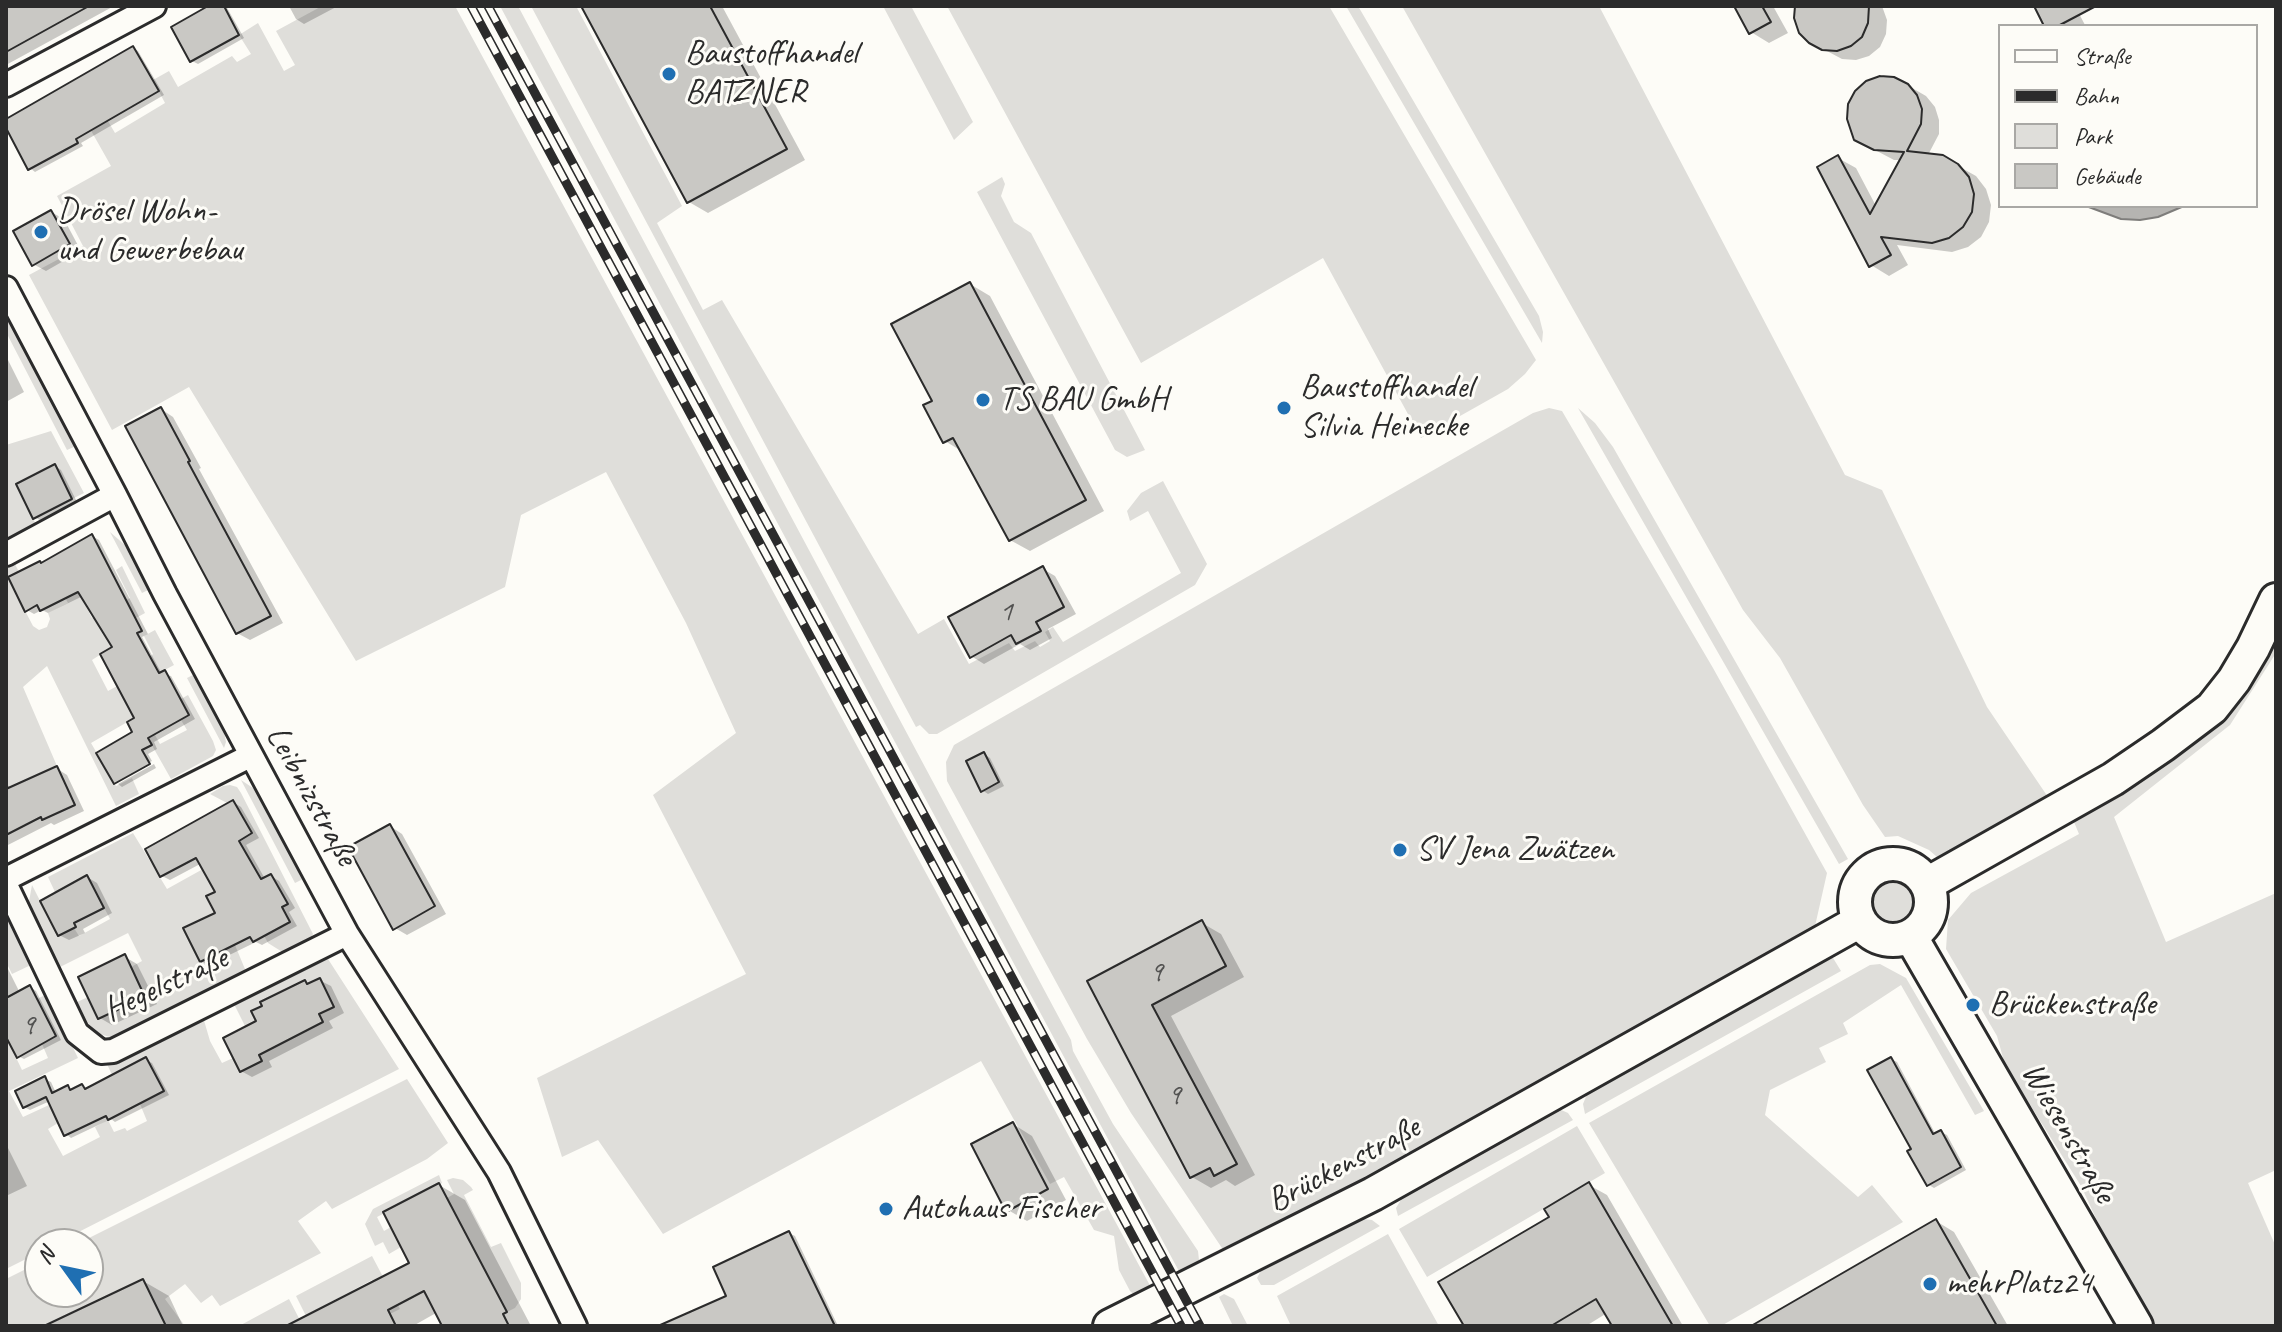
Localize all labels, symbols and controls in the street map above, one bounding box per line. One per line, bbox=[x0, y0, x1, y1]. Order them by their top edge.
legend bbox=[1998, 24, 2258, 208]
place label: Baustoffhandel BATZNER bbox=[685, 34, 858, 114]
text: Straße bbox=[2074, 41, 2131, 71]
marker: Baustoffhandel BATZNER bbox=[660, 65, 678, 83]
text: Bahn bbox=[2074, 81, 2119, 111]
text: Park bbox=[2074, 121, 2112, 151]
text: Gebäude bbox=[2074, 161, 2141, 191]
place label: Drösel Wohn- und Gewerbebau bbox=[57, 192, 243, 272]
marker: Drösel Wohn- und Gewerbebau bbox=[32, 223, 50, 241]
place label: Baustoffhandel Silvia Heinecke bbox=[1300, 368, 1473, 448]
place label: TS BAU GmbH bbox=[999, 380, 1168, 420]
marker: TS BAU GmbH bbox=[974, 391, 992, 409]
marker: Baustoffhandel Silvia Heinecke bbox=[1275, 399, 1293, 417]
house number: 1 bbox=[999, 594, 1013, 630]
street label: Leibnizstraße bbox=[256, 719, 366, 873]
place label: SV Jena Zwätzen bbox=[1416, 830, 1614, 870]
marker: SV Jena Zwätzen bbox=[1391, 841, 1409, 859]
street label: Hegelstraße bbox=[97, 938, 235, 1032]
house number: 9 bbox=[1149, 955, 1163, 991]
place label: Brückenstraße bbox=[1989, 985, 2156, 1025]
marker: Brückenstraße bbox=[1964, 996, 1982, 1014]
house number: 9 bbox=[21, 1008, 35, 1044]
street label: Wiesenstraße bbox=[2011, 1056, 2125, 1210]
house number: 9 bbox=[1167, 1078, 1181, 1114]
street label: Brückenstraße bbox=[1261, 1108, 1427, 1222]
place label: Autohaus Fischer bbox=[902, 1189, 1101, 1229]
marker: Autohaus Fischer bbox=[877, 1200, 895, 1218]
north arrow bbox=[24, 1228, 104, 1308]
text: N bbox=[30, 1243, 61, 1269]
place label: mehrPlatz24 bbox=[1946, 1264, 2092, 1304]
marker: mehrPlatz24 bbox=[1921, 1275, 1939, 1293]

